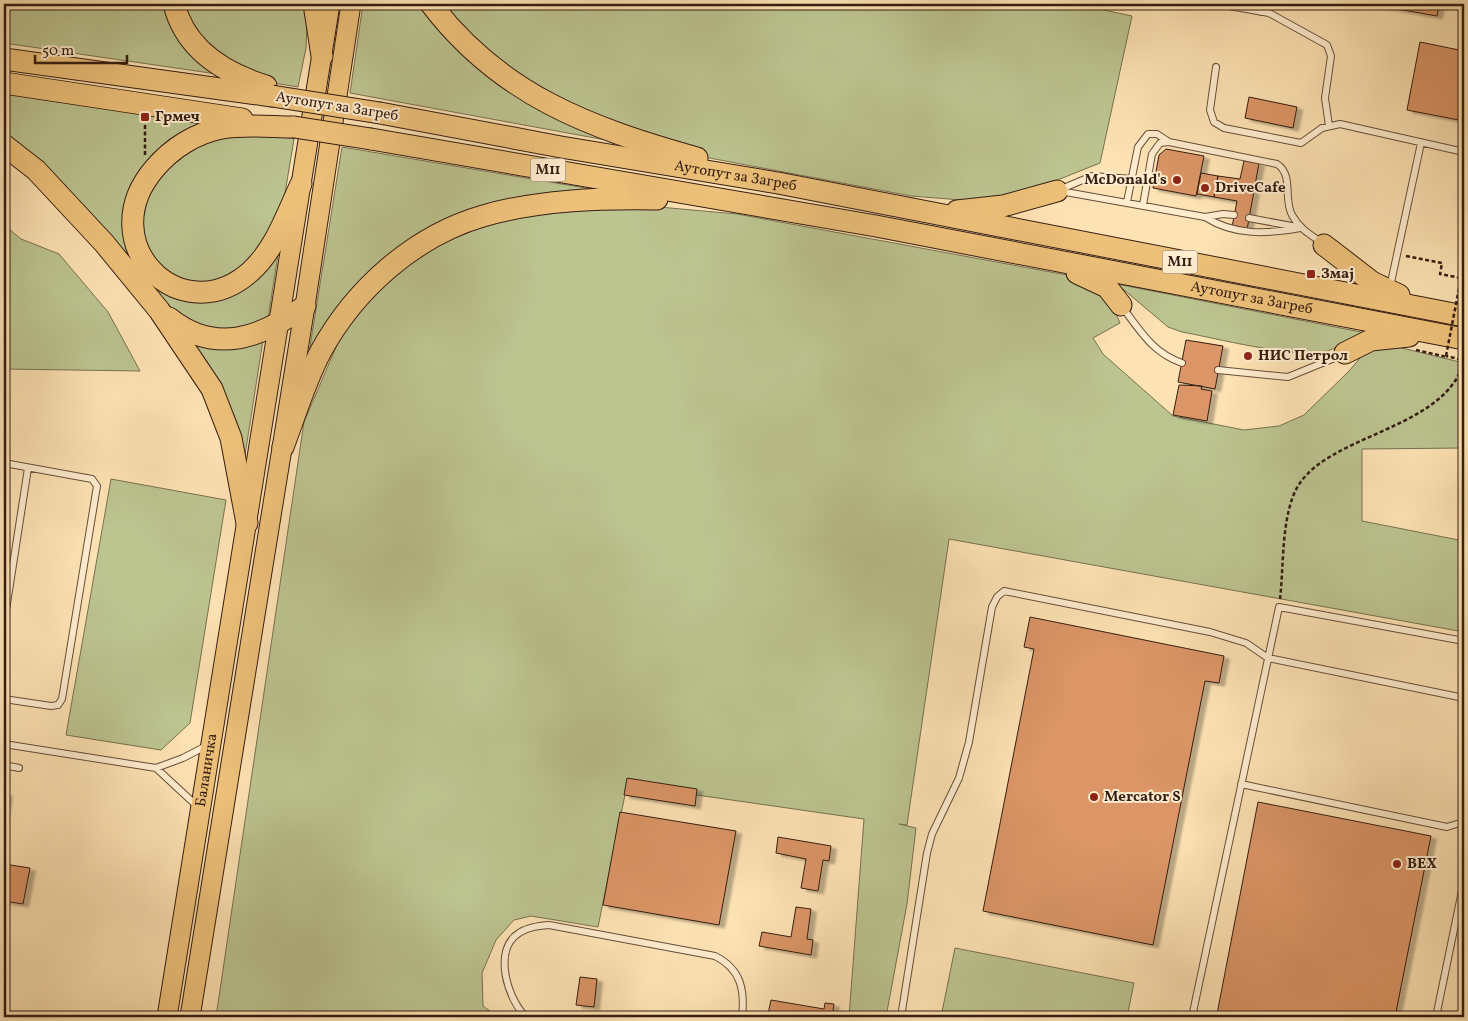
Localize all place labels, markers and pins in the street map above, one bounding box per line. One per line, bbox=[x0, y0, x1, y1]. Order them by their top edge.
place label: Грмеч bbox=[155, 107, 200, 128]
marker: Грмеч bbox=[139, 111, 151, 123]
place label: McDonald's bbox=[1084, 170, 1167, 191]
marker: McDonald's bbox=[1171, 174, 1183, 186]
place label: DriveCafe bbox=[1215, 178, 1286, 199]
marker: DriveCafe bbox=[1199, 182, 1211, 194]
place label: Змај bbox=[1321, 264, 1354, 285]
marker: Змај bbox=[1305, 268, 1317, 280]
place label: НИС Петрол bbox=[1258, 346, 1348, 367]
marker: НИС Петрол bbox=[1242, 350, 1254, 362]
place label: Mercator S bbox=[1104, 787, 1181, 808]
marker: Mercator S bbox=[1088, 791, 1100, 803]
place label: BEX bbox=[1407, 854, 1437, 875]
marker: BEX bbox=[1391, 858, 1403, 870]

